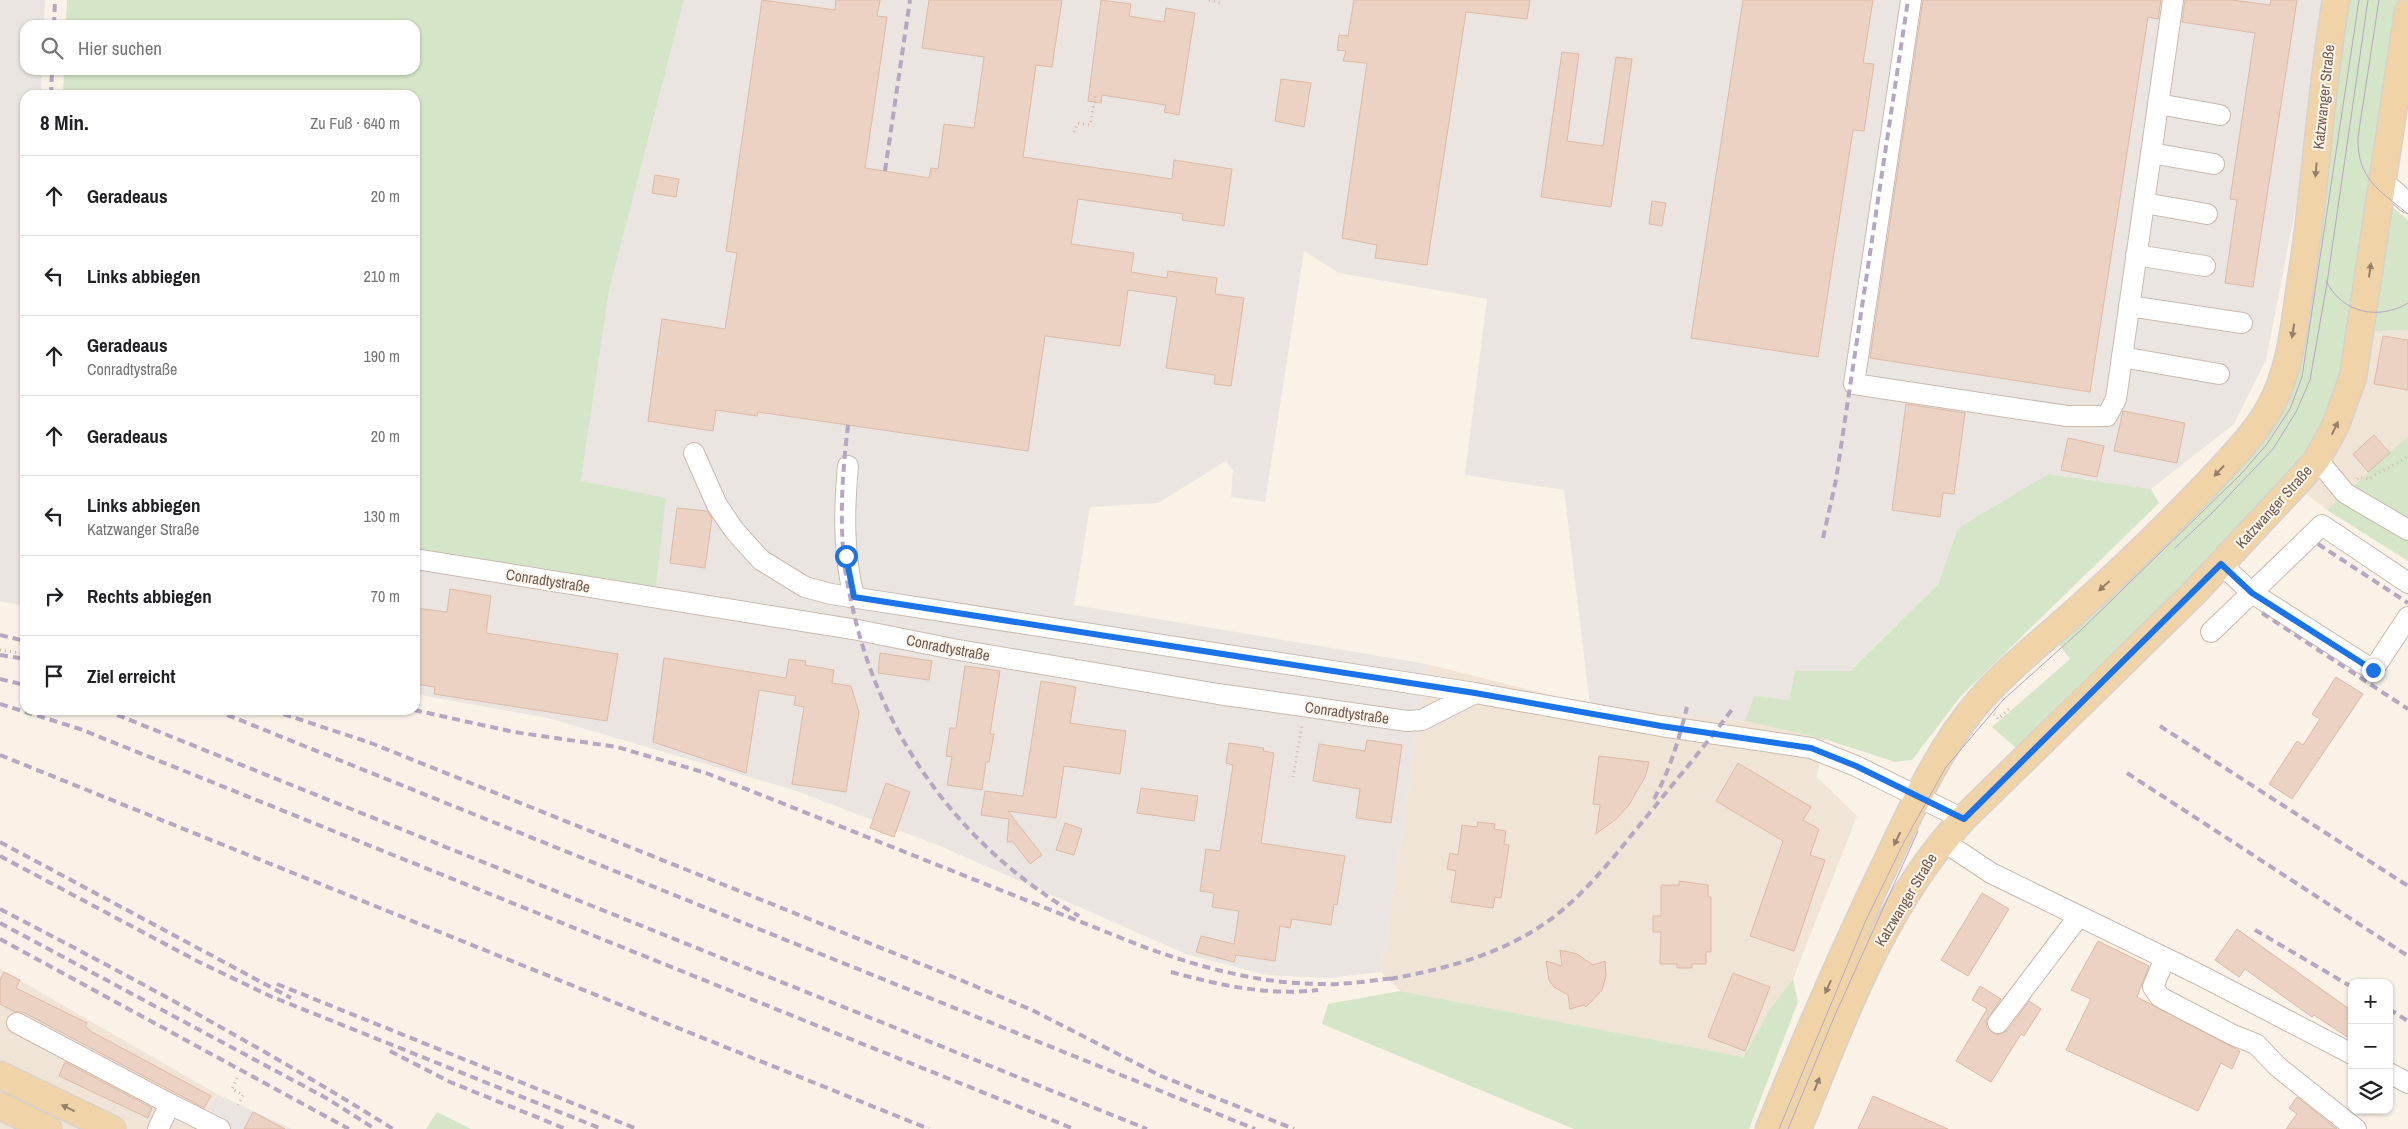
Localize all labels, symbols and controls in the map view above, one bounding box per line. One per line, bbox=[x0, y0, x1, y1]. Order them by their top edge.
search box bbox=[20, 20, 420, 75]
icon: search bbox=[38, 34, 66, 62]
text: Hier suchen bbox=[78, 35, 162, 61]
street label: Katzwanger Straße bbox=[2308, 43, 2339, 150]
text: 8 Min. bbox=[40, 108, 89, 137]
text: Zu Fuß · 640 m bbox=[310, 112, 400, 134]
one-way arrow bbox=[2312, 162, 2320, 178]
icon: ahead bbox=[40, 182, 68, 210]
text: Geradeaus bbox=[87, 183, 168, 209]
text: 20 m bbox=[371, 185, 400, 207]
icon: left bbox=[40, 262, 68, 290]
one-way arrow bbox=[2366, 262, 2374, 278]
text: Links abbiegen bbox=[87, 263, 200, 289]
text: 210 m bbox=[364, 265, 400, 287]
one-way arrow bbox=[2289, 323, 2297, 339]
text: Geradeaus bbox=[87, 332, 168, 358]
icon: ahead bbox=[40, 342, 68, 370]
text: 190 m bbox=[364, 345, 400, 367]
text: Conradtystraße bbox=[87, 358, 177, 380]
one-way arrow bbox=[2331, 421, 2339, 435]
icon: ahead bbox=[40, 422, 68, 450]
text: Geradeaus bbox=[87, 423, 168, 449]
text: 20 m bbox=[371, 425, 400, 447]
street label: Katzwanger Straße bbox=[2231, 460, 2317, 553]
one-way arrow bbox=[2213, 465, 2225, 477]
text: Links abbiegen bbox=[87, 492, 200, 518]
icon: left bbox=[40, 502, 68, 530]
text: 130 m bbox=[364, 505, 400, 527]
text: Katzwanger Straße bbox=[87, 518, 199, 540]
route start bbox=[835, 545, 858, 568]
street label: Conradtystraße bbox=[505, 564, 592, 598]
one-way arrow bbox=[2098, 580, 2110, 592]
icon: right bbox=[40, 582, 68, 610]
text: Rechts abbiegen bbox=[87, 583, 212, 609]
text: 70 m bbox=[371, 585, 400, 607]
street label: Conradtystraße bbox=[904, 629, 992, 666]
route end bbox=[2362, 659, 2385, 682]
icon: arrive bbox=[40, 662, 68, 690]
text: Ziel erreicht bbox=[87, 663, 175, 689]
street label: Conradtystraße bbox=[1304, 696, 1391, 729]
one-way arrow bbox=[1893, 832, 1901, 847]
street label: Katzwanger Straße bbox=[1869, 849, 1942, 950]
map controls bbox=[2348, 979, 2393, 1114]
button: + bbox=[2348, 979, 2393, 1024]
one-way arrow bbox=[1824, 980, 1832, 994]
button: − bbox=[2348, 1024, 2393, 1069]
button: layers bbox=[2348, 1069, 2393, 1114]
one-way arrow bbox=[1813, 1077, 1821, 1091]
one-way arrow bbox=[61, 1104, 75, 1112]

